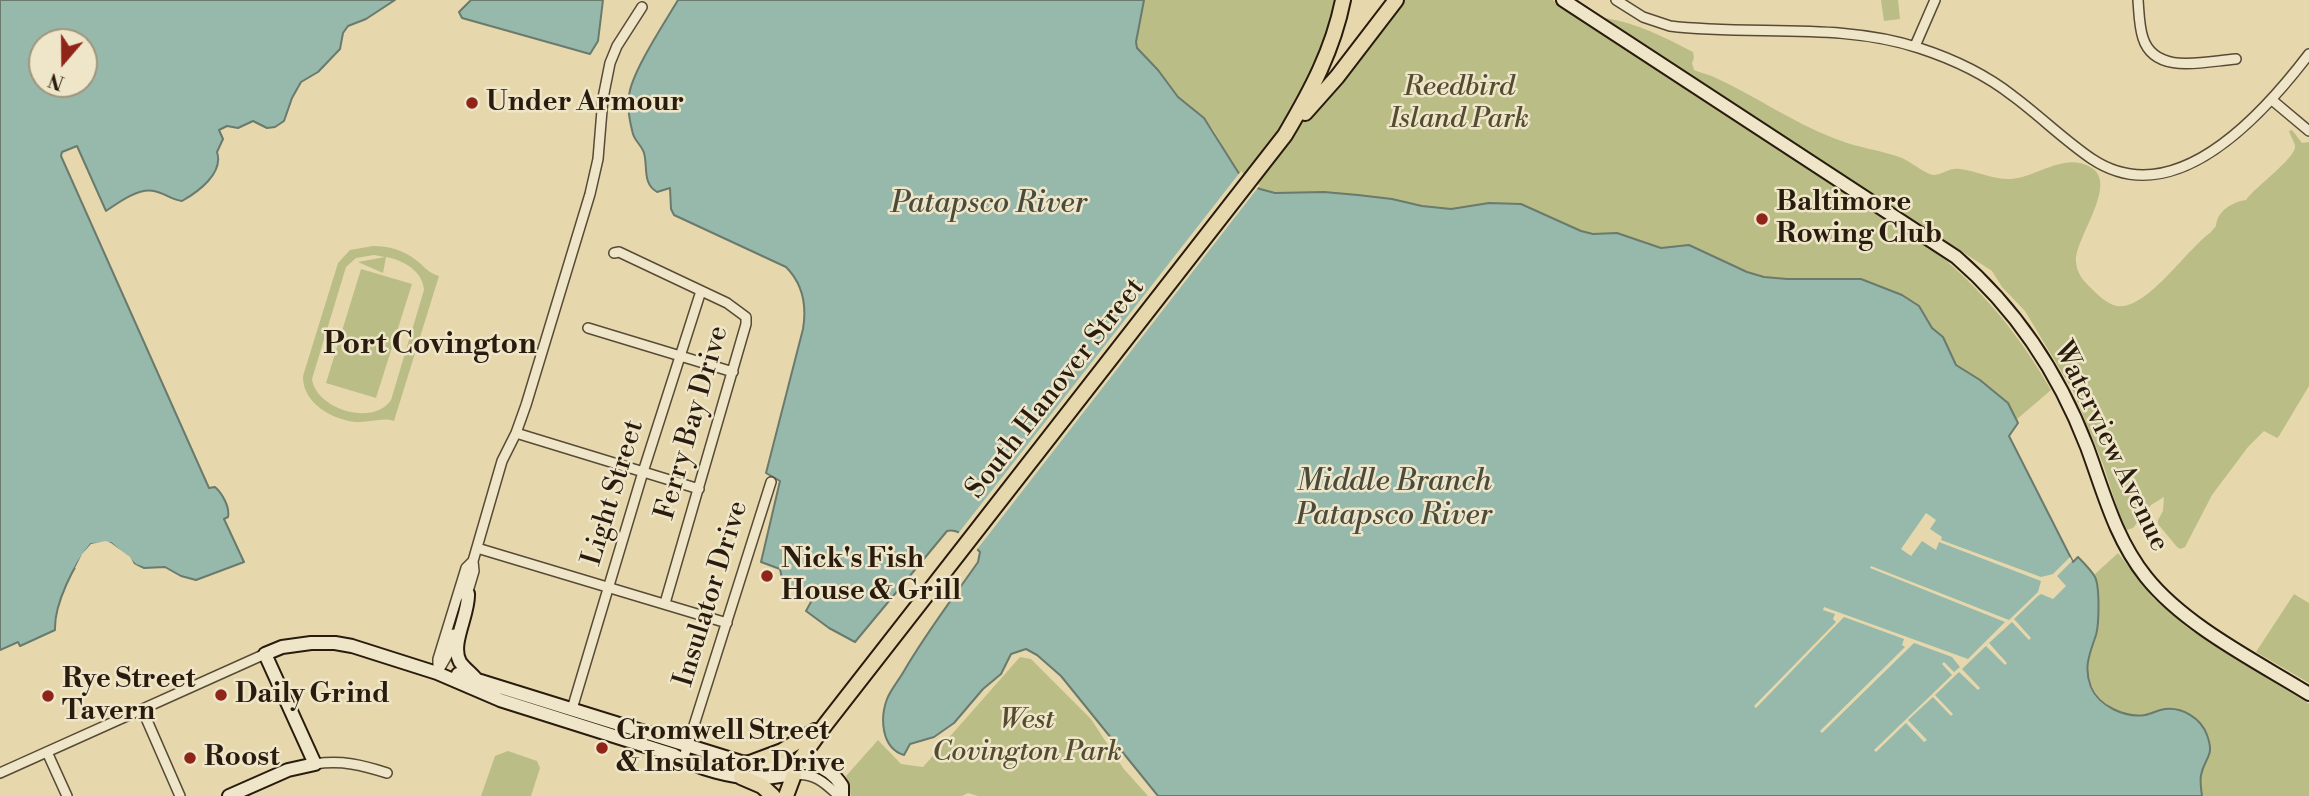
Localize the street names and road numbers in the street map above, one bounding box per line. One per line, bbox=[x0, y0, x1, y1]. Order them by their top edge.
street label: South Hanover Street bbox=[959, 272, 1153, 506]
street label: Ferry Bay Drive bbox=[649, 322, 737, 524]
street label: Waterview Avenue bbox=[2045, 337, 2175, 557]
street label: Light Street bbox=[576, 416, 652, 570]
street label: Insulator Drive bbox=[668, 497, 756, 691]

